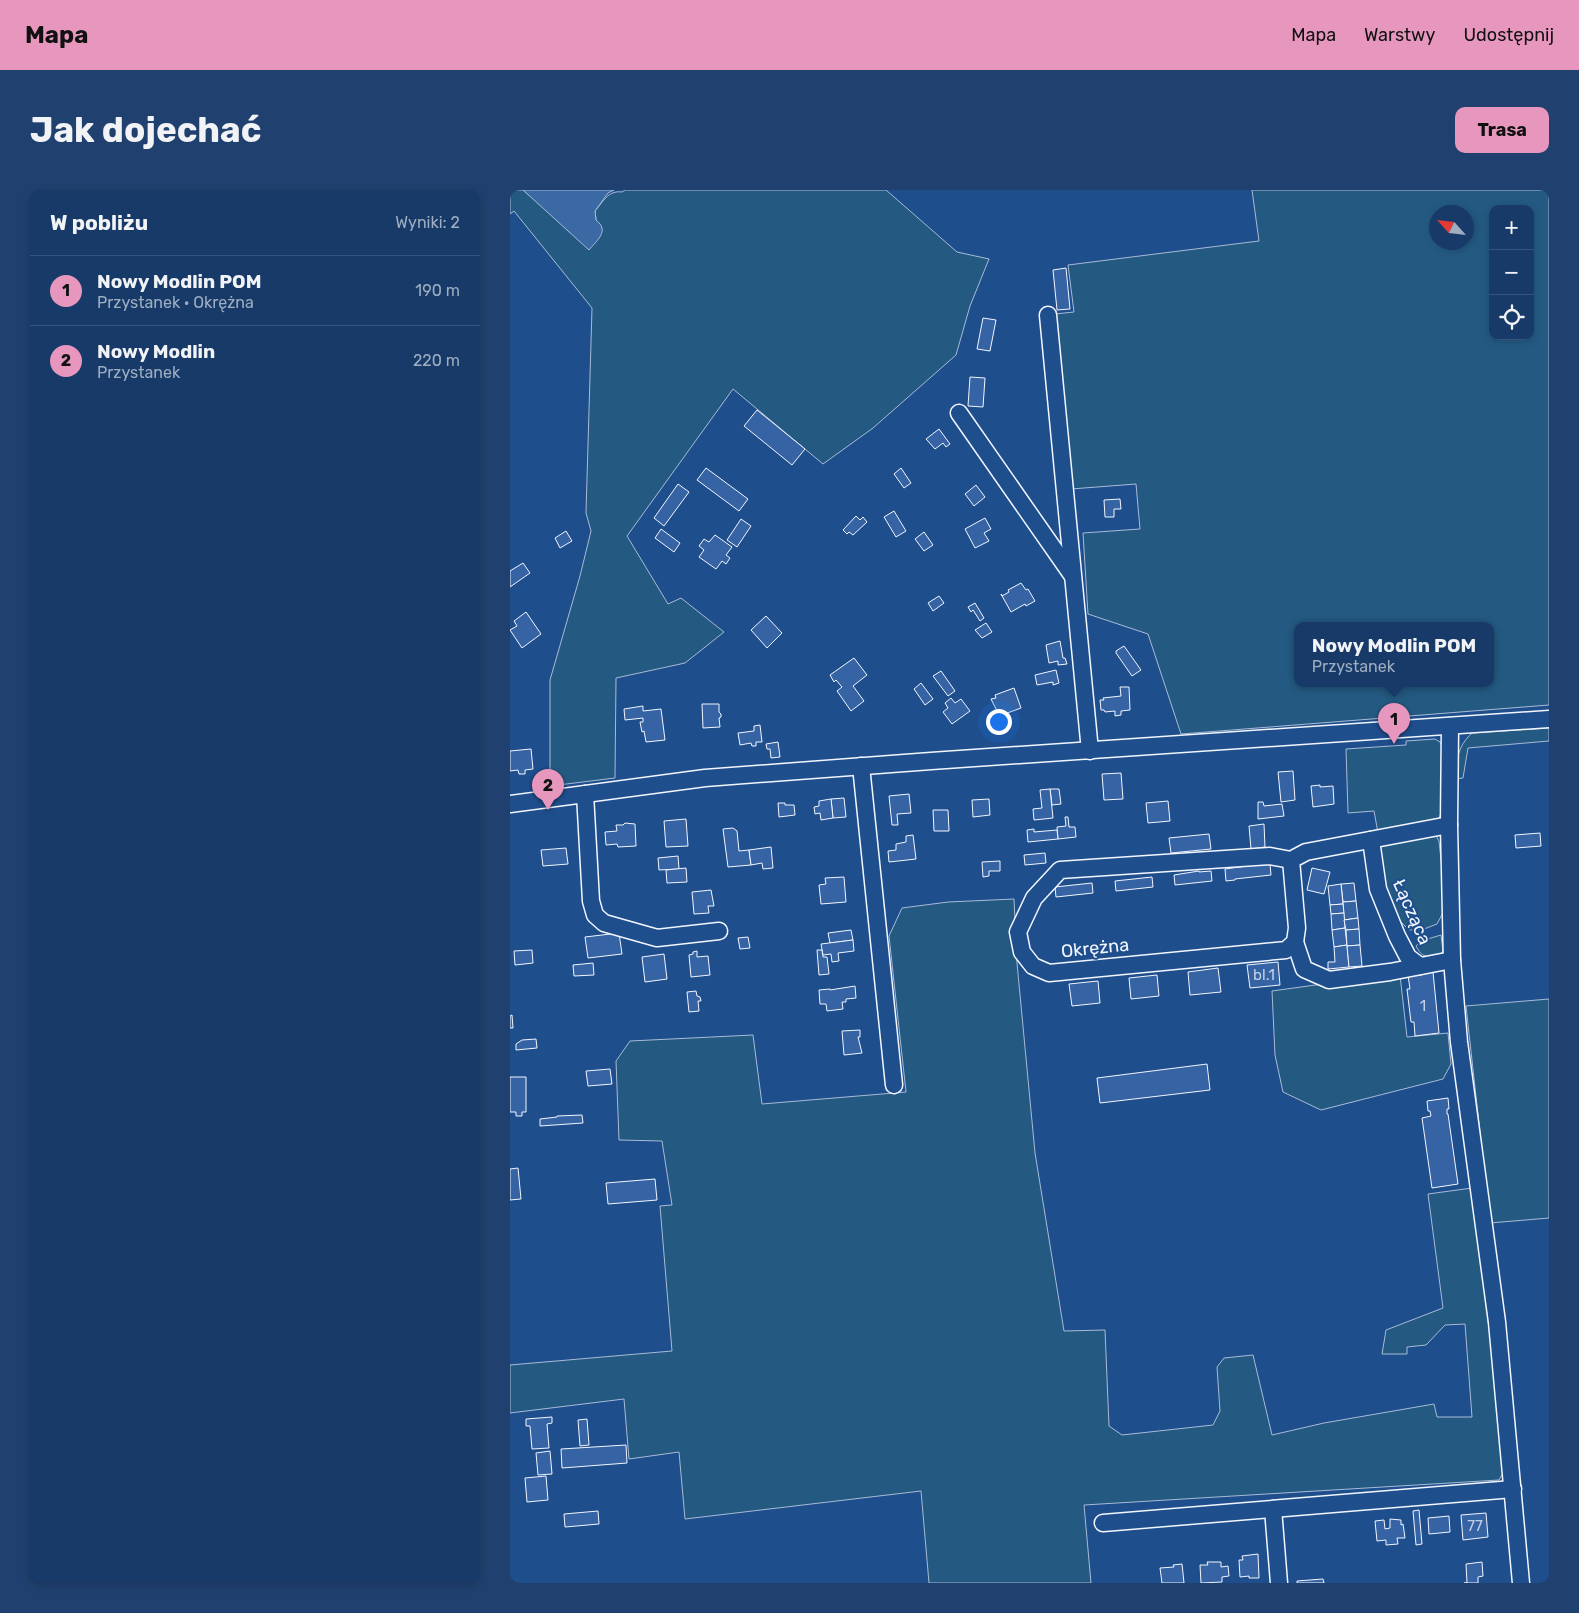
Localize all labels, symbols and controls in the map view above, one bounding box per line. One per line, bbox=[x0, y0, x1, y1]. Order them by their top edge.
text: Mapa bbox=[25, 21, 88, 49]
text: Mapa bbox=[1291, 24, 1336, 46]
text: Warstwy bbox=[1364, 24, 1435, 46]
text: Udostępnij bbox=[1463, 24, 1554, 46]
button: Trasa bbox=[1455, 107, 1549, 153]
text: Jak dojechać bbox=[30, 109, 261, 151]
north arrow bbox=[1429, 205, 1474, 250]
map controls bbox=[1489, 205, 1534, 340]
button: + bbox=[1489, 205, 1534, 250]
text: W pobliżu bbox=[50, 210, 148, 235]
text: Wyniki: 2 bbox=[395, 213, 460, 232]
button: − bbox=[1489, 250, 1534, 295]
text: Nowy Modlin POM bbox=[97, 270, 261, 293]
text: 1 bbox=[62, 281, 70, 300]
text: 190 m bbox=[415, 281, 460, 300]
text: Przystanek · Okrężna bbox=[97, 293, 254, 312]
button: locate bbox=[1489, 295, 1534, 340]
text: Nowy Modlin bbox=[97, 340, 215, 363]
text: 2 bbox=[61, 351, 71, 370]
text: 220 m bbox=[413, 351, 460, 370]
text: Przystanek bbox=[97, 363, 180, 382]
popup bbox=[1294, 622, 1494, 687]
text: Nowy Modlin POM bbox=[1312, 634, 1476, 657]
text: Przystanek bbox=[1312, 657, 1395, 676]
pin: 1 bbox=[1378, 703, 1410, 744]
your location bbox=[986, 709, 1012, 735]
pin: 2 bbox=[532, 769, 564, 810]
street label: Łącząca bbox=[1388, 876, 1436, 948]
street label: Okrężna bbox=[1060, 933, 1130, 963]
house number: bl.1 bbox=[1253, 966, 1275, 984]
house number: 1 bbox=[1420, 997, 1426, 1015]
house number: 77 bbox=[1467, 1517, 1483, 1535]

